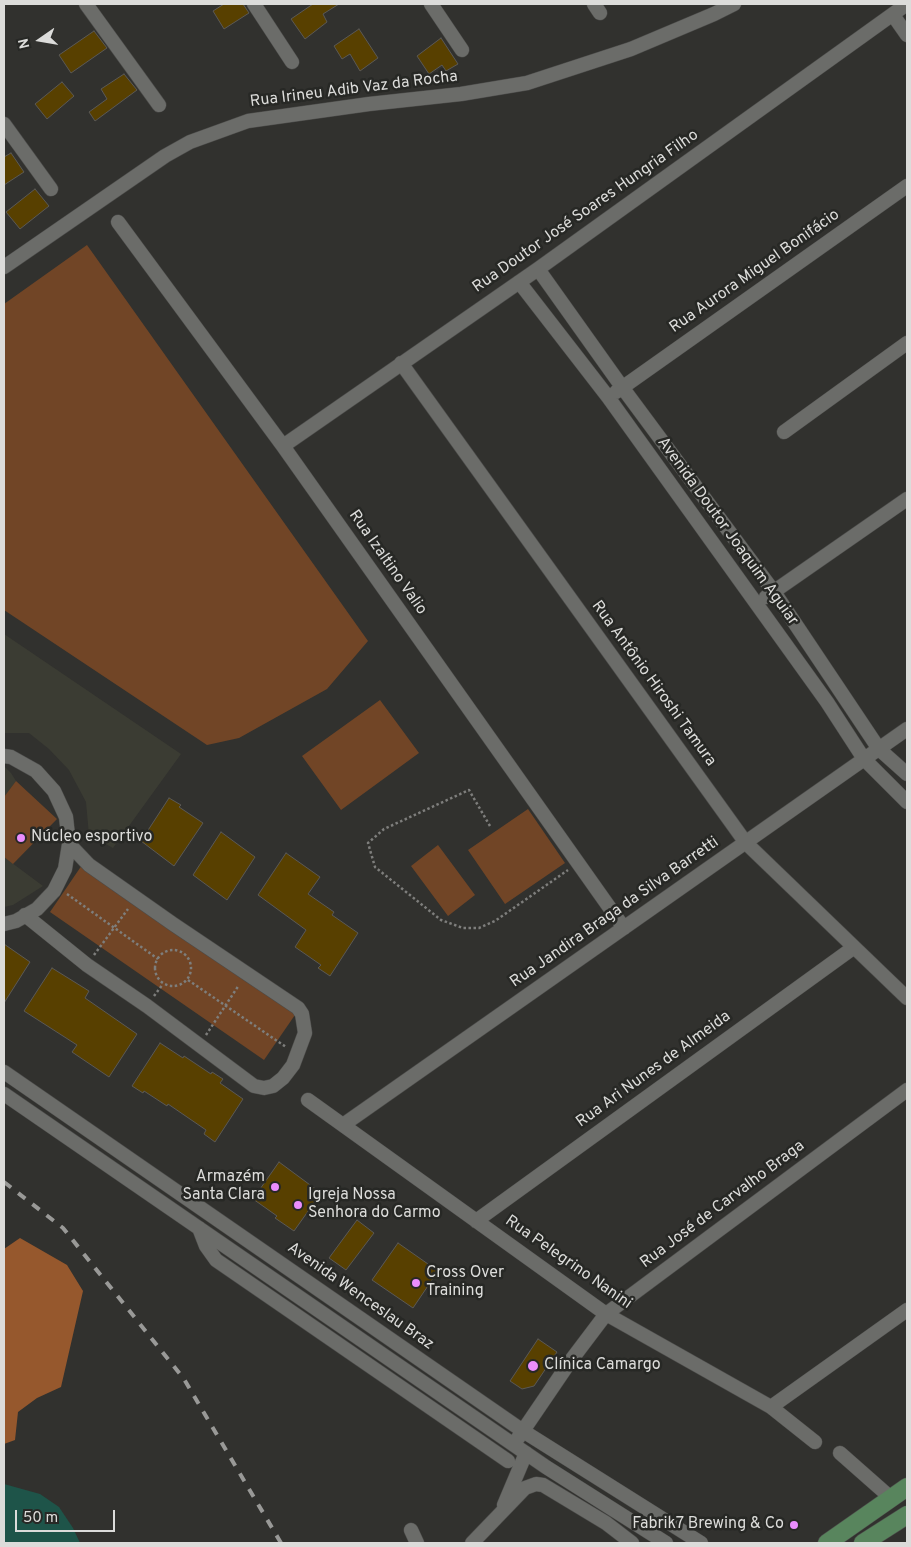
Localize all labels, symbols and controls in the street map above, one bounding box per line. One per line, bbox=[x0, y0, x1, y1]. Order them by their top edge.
north arrow bbox=[15, 15, 65, 65]
text: N bbox=[15, 37, 34, 50]
street label: Rua Irineu Adib Vaz da Rocha bbox=[249, 68, 459, 112]
street label: Rua Doutor José Soares Hungria Filho bbox=[469, 126, 703, 298]
street label: Rua Aurora Miguel Bonifácio bbox=[666, 206, 844, 338]
street label: Avenida Doutor Joaquim Aguiar bbox=[652, 434, 802, 630]
street label: Rua Izaltino Valio bbox=[344, 507, 430, 619]
street label: Rua Antônio Hiroshi Tamura bbox=[586, 597, 720, 771]
place label: Núcleo esportivo bbox=[31, 828, 153, 848]
marker: Núcleo esportivo bbox=[15, 832, 27, 844]
street label: Rua Jandira Braga da Silva Barretti bbox=[507, 833, 723, 993]
street label: Rua Ari Nunes de Almeida bbox=[573, 1008, 735, 1132]
street label: Rua José de Carvalho Braga bbox=[637, 1137, 809, 1273]
place label: Armazém Santa Clara bbox=[182, 1168, 265, 1206]
marker: Armazém Santa Clara bbox=[269, 1181, 281, 1193]
place label: Igreja Nossa Senhora do Carmo bbox=[308, 1186, 441, 1224]
marker: Igreja Nossa Senhora do Carmo bbox=[292, 1199, 304, 1211]
street label: Rua Pelegrino Nanini bbox=[501, 1212, 635, 1314]
street label: Avenida Wenceslau Braz bbox=[283, 1239, 437, 1355]
place label: Cross Over Training bbox=[426, 1264, 504, 1302]
marker: Cross Over Training bbox=[410, 1277, 422, 1289]
place label: Clínica Camargo bbox=[544, 1356, 661, 1376]
marker: Clínica Camargo bbox=[526, 1359, 540, 1373]
scale bar bbox=[18, 1500, 118, 1532]
text: 50 m bbox=[23, 1509, 58, 1528]
place label: Fabrik7 Brewing & Co bbox=[632, 1515, 784, 1535]
marker: Fabrik7 Brewing & Co bbox=[788, 1519, 800, 1531]

